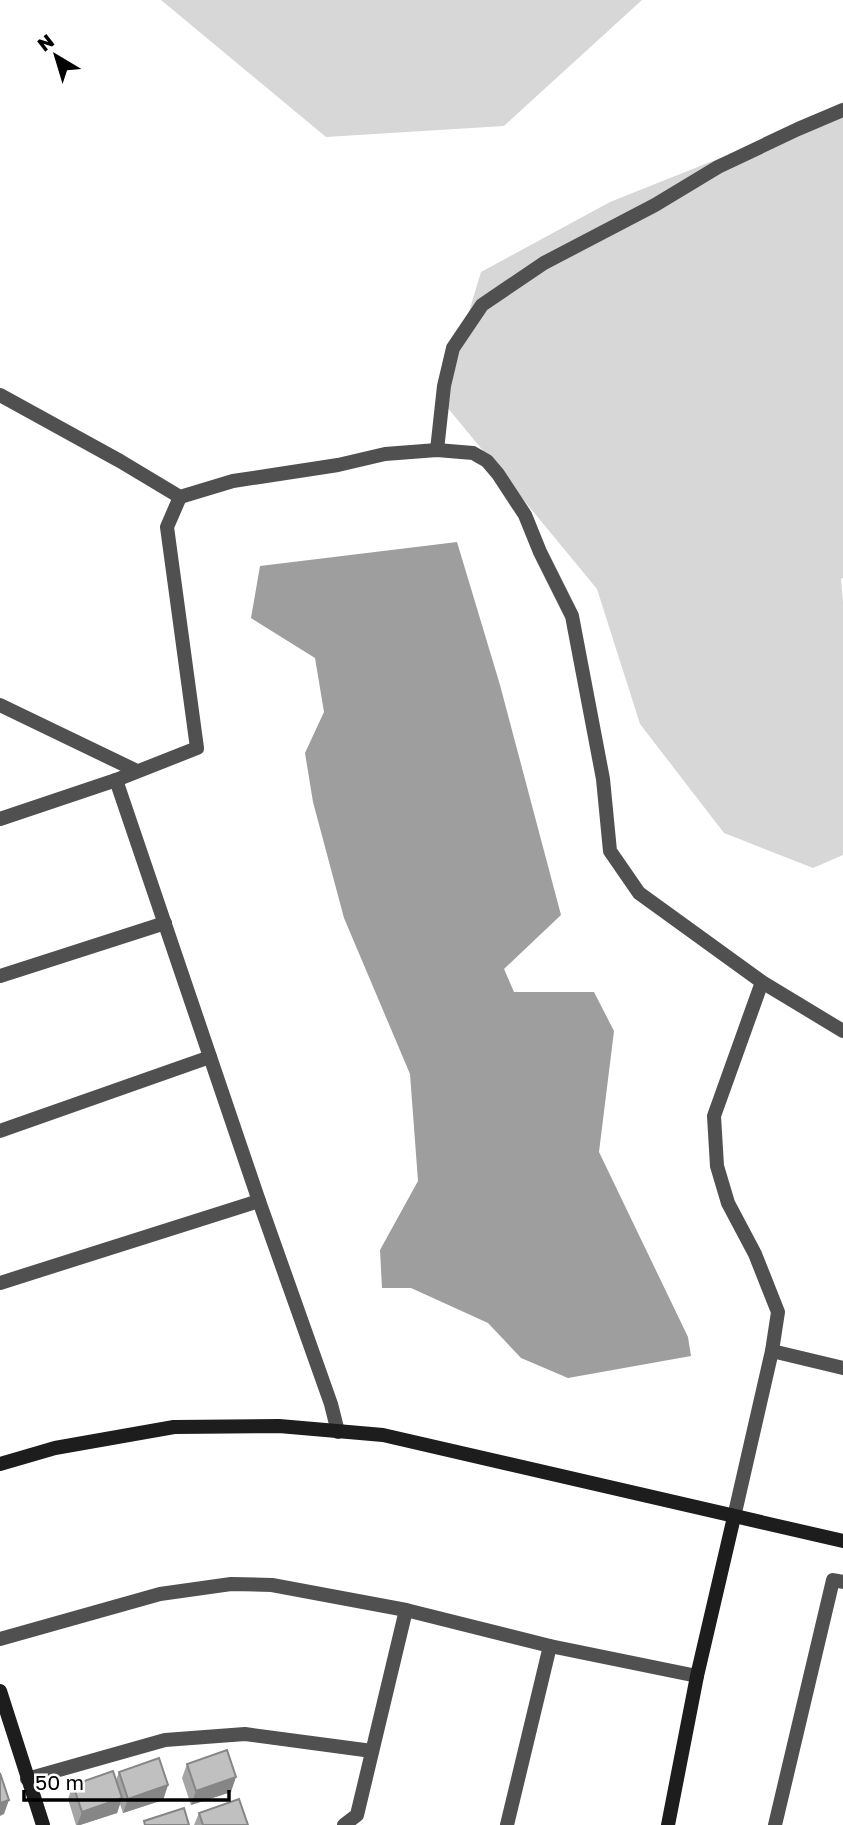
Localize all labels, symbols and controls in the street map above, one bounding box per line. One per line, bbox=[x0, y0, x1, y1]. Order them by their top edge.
north arrow bbox=[21, 21, 91, 91]
text: N bbox=[32, 29, 58, 56]
scale bar bbox=[24, 1758, 229, 1802]
text: 50 m bbox=[35, 1769, 84, 1795]

